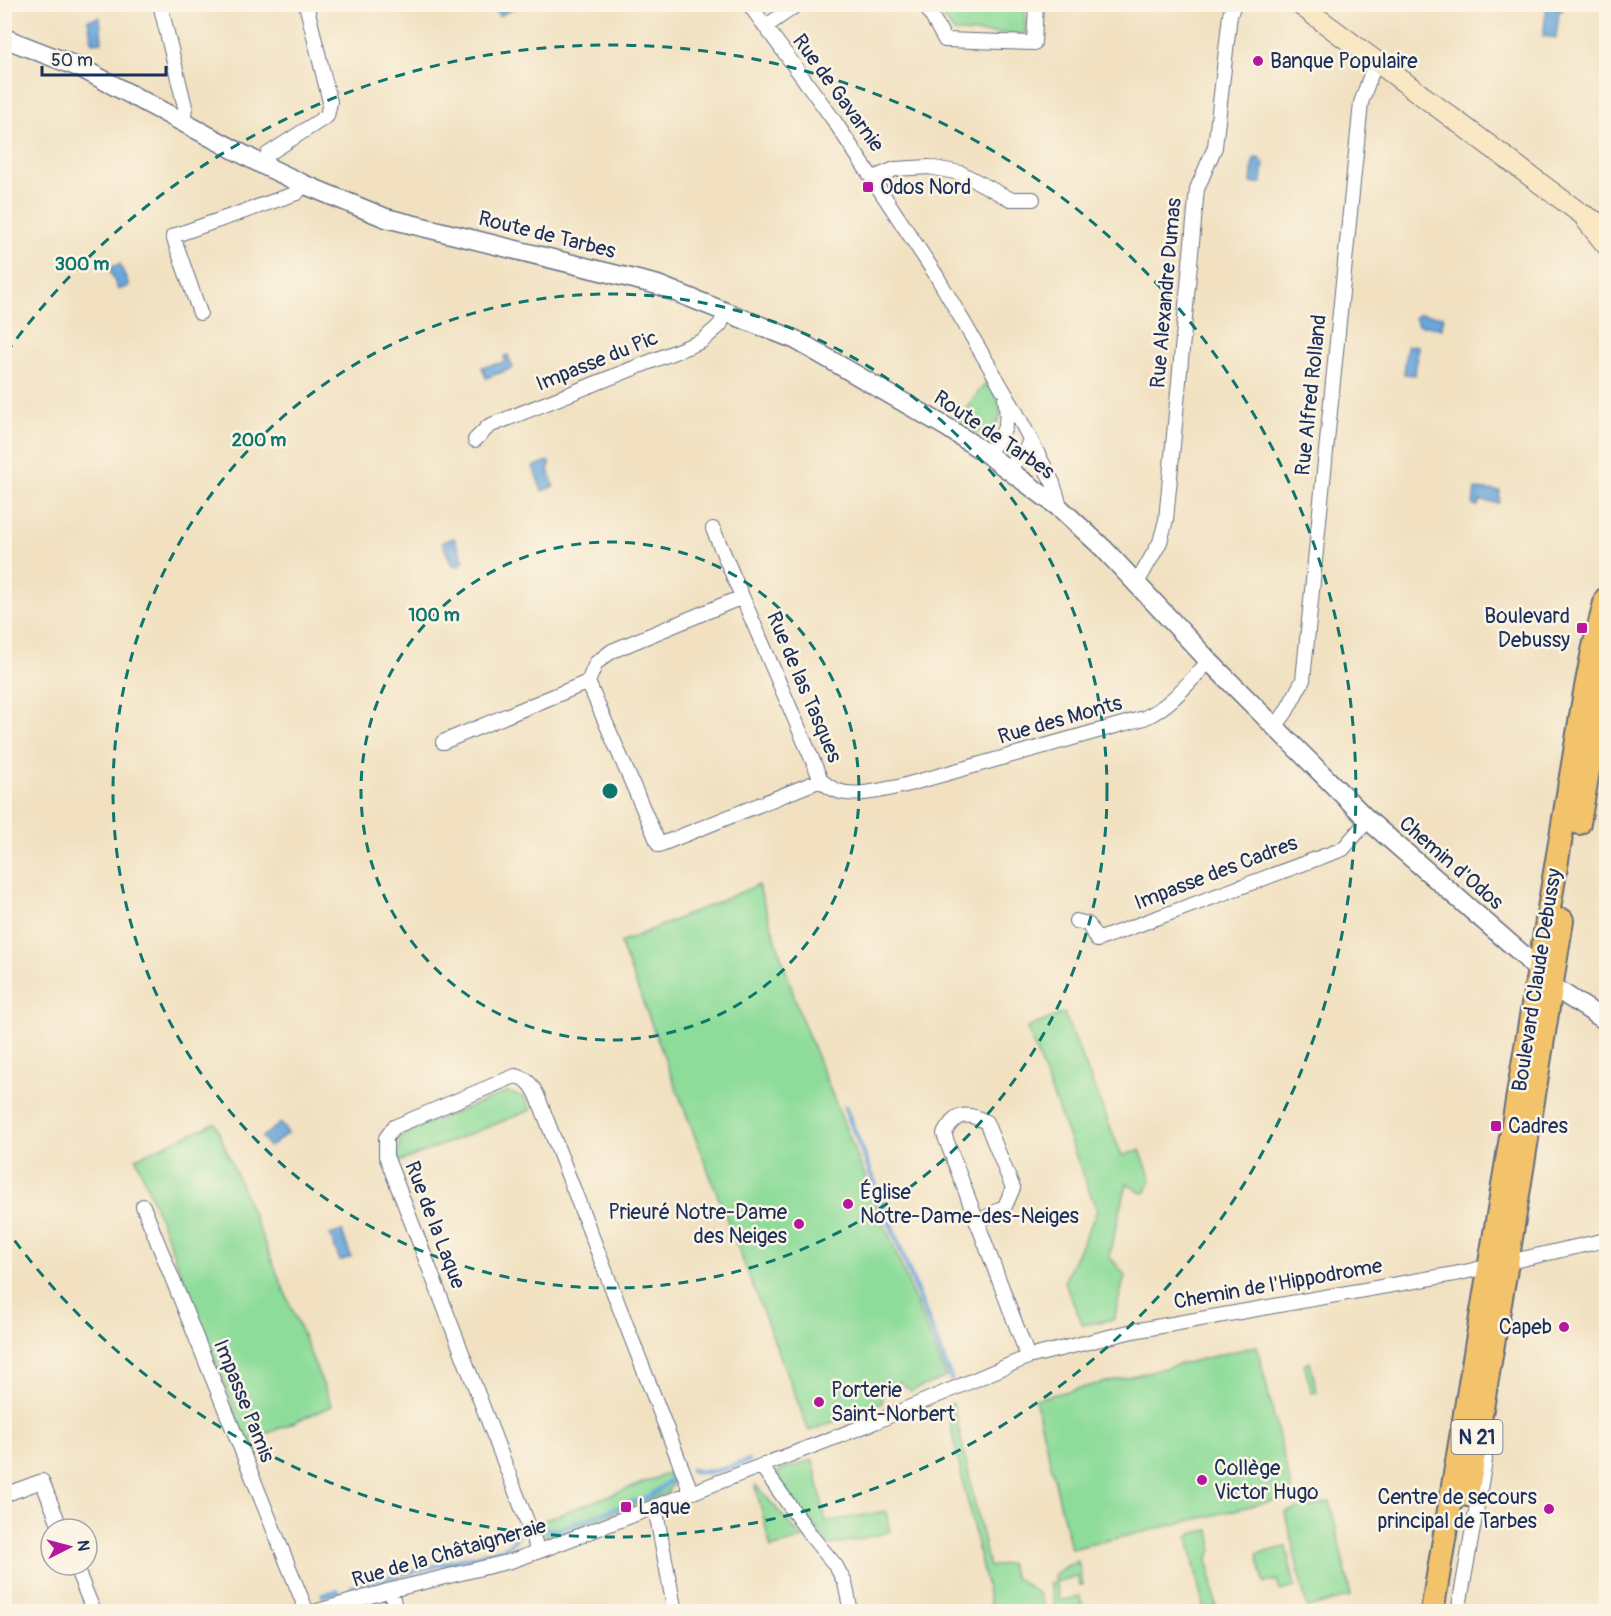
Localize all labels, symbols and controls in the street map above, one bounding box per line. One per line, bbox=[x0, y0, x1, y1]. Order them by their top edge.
street label: Rue de Gavarnie bbox=[786, 29, 890, 158]
scale bar bbox=[42, 39, 166, 77]
place label: Banque Populaire bbox=[1270, 48, 1418, 75]
text: 50 m bbox=[51, 49, 93, 72]
marker: Banque Populaire bbox=[1251, 54, 1265, 68]
place label: Odos Nord bbox=[880, 174, 971, 201]
marker: Odos Nord bbox=[861, 180, 875, 194]
street label: Rue Alexandre Dumas bbox=[1144, 196, 1188, 389]
street label: Route de Tarbes bbox=[476, 205, 619, 265]
text: 300 m bbox=[55, 253, 109, 276]
street label: Rue Alfred Rolland bbox=[1289, 313, 1333, 477]
street label: Impasse du Pic bbox=[532, 324, 662, 398]
street label: Route de Tarbes bbox=[928, 385, 1060, 486]
text: 200 m bbox=[232, 429, 286, 452]
place label: Boulevard Debussy bbox=[1484, 603, 1570, 654]
text: 100 m bbox=[408, 604, 460, 627]
street label: Rue de las Tasques bbox=[760, 607, 848, 767]
marker: Boulevard Debussy bbox=[1575, 621, 1589, 635]
street label: Rue des Monts bbox=[995, 689, 1126, 751]
centre of rings bbox=[600, 781, 620, 801]
street label: Chemin d'Odos bbox=[1393, 810, 1509, 916]
street label: Impasse des Cadres bbox=[1131, 829, 1302, 917]
street label: Boulevard Claude Debussy bbox=[1506, 866, 1568, 1094]
place label: Cadres bbox=[1508, 1113, 1568, 1140]
marker: Cadres bbox=[1489, 1119, 1503, 1133]
street label: Rue de la Laque bbox=[398, 1157, 472, 1293]
place label: Église Notre-Dame-des-Neiges bbox=[860, 1179, 1080, 1230]
marker: Église Notre-Dame-des-Neiges bbox=[841, 1197, 855, 1211]
place label: Prieuré Notre-Dame des Neiges bbox=[608, 1199, 788, 1250]
marker: Prieuré Notre-Dame des Neiges bbox=[792, 1217, 806, 1231]
street label: Chemin de l'Hippodrome bbox=[1172, 1252, 1385, 1316]
place label: Capeb bbox=[1499, 1314, 1552, 1341]
marker: Capeb bbox=[1557, 1320, 1571, 1334]
street label: Impasse Pamis bbox=[207, 1336, 281, 1467]
place label: Porterie Saint-Norbert bbox=[831, 1377, 956, 1428]
marker: Porterie Saint-Norbert bbox=[812, 1395, 826, 1409]
road number: N 21 bbox=[1452, 1420, 1502, 1454]
place label: Collège Victor Hugo bbox=[1214, 1455, 1318, 1506]
marker: Collège Victor Hugo bbox=[1195, 1473, 1209, 1487]
place label: Centre de secours principal de Tarbes bbox=[1377, 1484, 1538, 1535]
place label: Laque bbox=[638, 1494, 691, 1521]
marker: Laque bbox=[619, 1500, 633, 1514]
marker: Centre de secours principal de Tarbes bbox=[1542, 1502, 1556, 1516]
street label: Rue de la Châtaigneraie bbox=[349, 1512, 550, 1594]
north arrow bbox=[39, 1517, 99, 1577]
text: N bbox=[72, 1539, 93, 1552]

